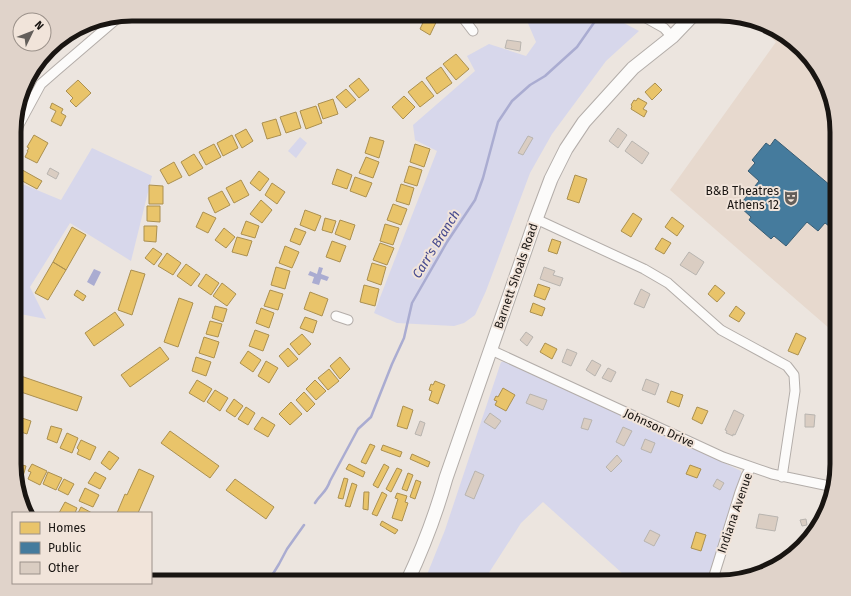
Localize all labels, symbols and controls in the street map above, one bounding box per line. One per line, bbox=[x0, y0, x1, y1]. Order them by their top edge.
north arrow bbox=[12, 12, 52, 52]
text: N bbox=[32, 18, 46, 33]
place label: B&B Theatres Athens 12 bbox=[706, 184, 779, 212]
theatre icon: B&B Theatres Athens 12 bbox=[782, 189, 800, 207]
water label: Carr's Branch bbox=[409, 207, 463, 281]
street label: Barnett Shoals Road bbox=[491, 221, 541, 331]
street label: Johnson Drive bbox=[622, 406, 696, 450]
street label: Indiana Avenue bbox=[715, 471, 755, 555]
legend bbox=[12, 512, 152, 584]
text: Homes bbox=[48, 521, 86, 535]
text: Public bbox=[48, 541, 82, 555]
text: Other bbox=[48, 561, 79, 575]

